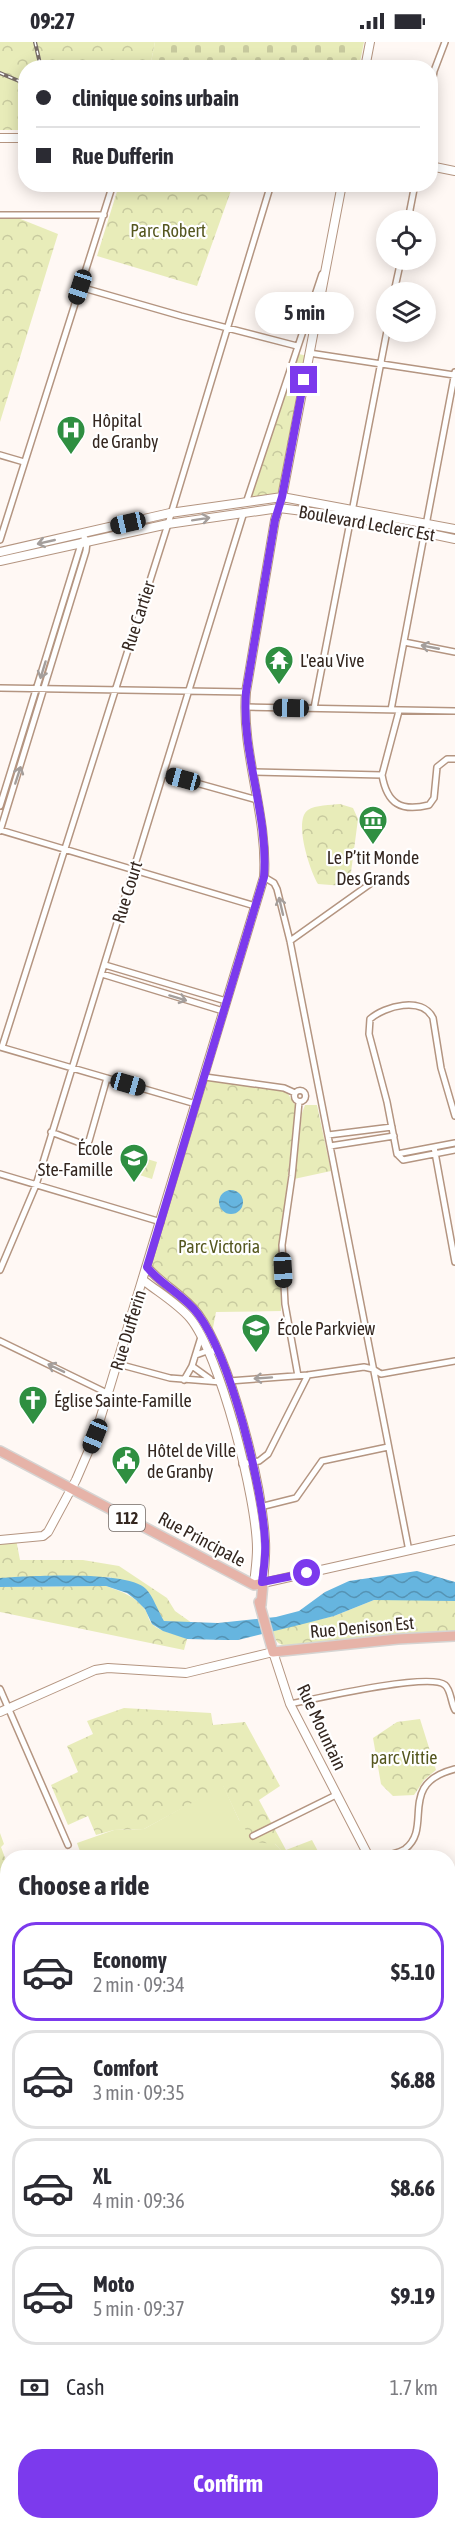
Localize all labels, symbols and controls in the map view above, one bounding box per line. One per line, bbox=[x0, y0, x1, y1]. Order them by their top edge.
text: 09:27 bbox=[30, 8, 75, 34]
text: clinique soins urbain bbox=[72, 85, 239, 111]
text: Rue Dufferin bbox=[72, 143, 174, 169]
map controls bbox=[376, 210, 436, 342]
button: locate bbox=[376, 210, 436, 270]
park label: Parc Robert bbox=[130, 220, 206, 241]
car bbox=[66, 267, 94, 307]
button: layers bbox=[376, 282, 436, 342]
callout: 5 min bbox=[254, 293, 354, 335]
text: 5 min bbox=[284, 301, 325, 324]
route end bbox=[290, 366, 317, 393]
place label: Hôpital de Granby bbox=[92, 410, 159, 452]
hospital icon: Hôpital de Granby bbox=[55, 414, 87, 456]
street label: Boulevard Leclerc Est bbox=[297, 501, 437, 545]
car bbox=[108, 510, 148, 536]
one-way arrow bbox=[191, 513, 210, 524]
one-way arrow bbox=[37, 536, 56, 548]
street label: Rue Cartier bbox=[117, 578, 159, 654]
one-way arrow bbox=[420, 641, 440, 652]
temple icon: L'eau Vive bbox=[263, 644, 295, 686]
place label: L'eau Vive bbox=[300, 650, 364, 671]
one-way arrow bbox=[37, 660, 48, 679]
car bbox=[273, 699, 309, 717]
one-way arrow bbox=[13, 766, 24, 785]
car bbox=[163, 766, 203, 792]
museum icon: Le P’tit Monde Des Grands bbox=[357, 804, 389, 846]
place label: Le P’tit Monde Des Grands bbox=[327, 847, 419, 889]
street label: Rue Court bbox=[108, 858, 146, 926]
one-way arrow bbox=[275, 897, 287, 916]
one-way arrow bbox=[168, 993, 187, 1004]
car bbox=[108, 1070, 148, 1098]
place label: École Ste-Famille bbox=[38, 1138, 113, 1180]
school or university icon: École Ste-Famille bbox=[118, 1142, 150, 1184]
park label: Parc Victoria bbox=[178, 1236, 260, 1257]
car bbox=[273, 1252, 293, 1288]
street label: Rue Dufferin bbox=[106, 1287, 150, 1373]
school or university icon: École Parkview bbox=[240, 1312, 272, 1354]
place label: École Parkview bbox=[277, 1318, 376, 1339]
one-way arrow bbox=[47, 1362, 65, 1374]
one-way arrow bbox=[254, 1373, 274, 1384]
church icon: Église Sainte-Famille bbox=[17, 1384, 49, 1426]
place label: Église Sainte-Famille bbox=[54, 1390, 192, 1411]
car bbox=[80, 1416, 110, 1456]
place label: Hôtel de Ville de Granby bbox=[147, 1440, 236, 1482]
public building icon: Hôtel de Ville de Granby bbox=[110, 1444, 142, 1486]
road number: 112 bbox=[109, 1505, 145, 1531]
street label: Rue Principale bbox=[155, 1507, 249, 1571]
route start bbox=[293, 1559, 320, 1586]
street label: Rue Denison Est bbox=[309, 1612, 415, 1642]
street label: Rue Mountain bbox=[293, 1681, 351, 1773]
park label: parc Vittie bbox=[371, 1747, 437, 1768]
text: Choose a ride bbox=[18, 1870, 150, 1901]
icon: car bbox=[21, 1945, 75, 1999]
text: Economy bbox=[93, 1947, 167, 1973]
text: $5.10 bbox=[391, 1959, 435, 1985]
text: 2 min · 09:34 bbox=[93, 1973, 185, 1996]
icon: car bbox=[21, 2053, 75, 2107]
text: Comfort bbox=[93, 2055, 158, 2081]
text: $6.88 bbox=[391, 2067, 435, 2093]
text: 3 min · 09:35 bbox=[93, 2081, 185, 2104]
icon: car bbox=[21, 2161, 75, 2215]
text: XL bbox=[93, 2163, 111, 2189]
text: $8.66 bbox=[391, 2175, 435, 2201]
text: 4 min · 09:36 bbox=[93, 2189, 185, 2212]
icon: car bbox=[21, 2269, 75, 2323]
text: Moto bbox=[93, 2271, 135, 2297]
text: $9.19 bbox=[391, 2283, 435, 2309]
text: 5 min · 09:37 bbox=[93, 2297, 185, 2320]
icon: cash bbox=[18, 2371, 51, 2404]
text: Cash bbox=[66, 2374, 105, 2400]
text: 1.7 km bbox=[390, 2376, 438, 2399]
button: Confirm bbox=[18, 2449, 438, 2518]

